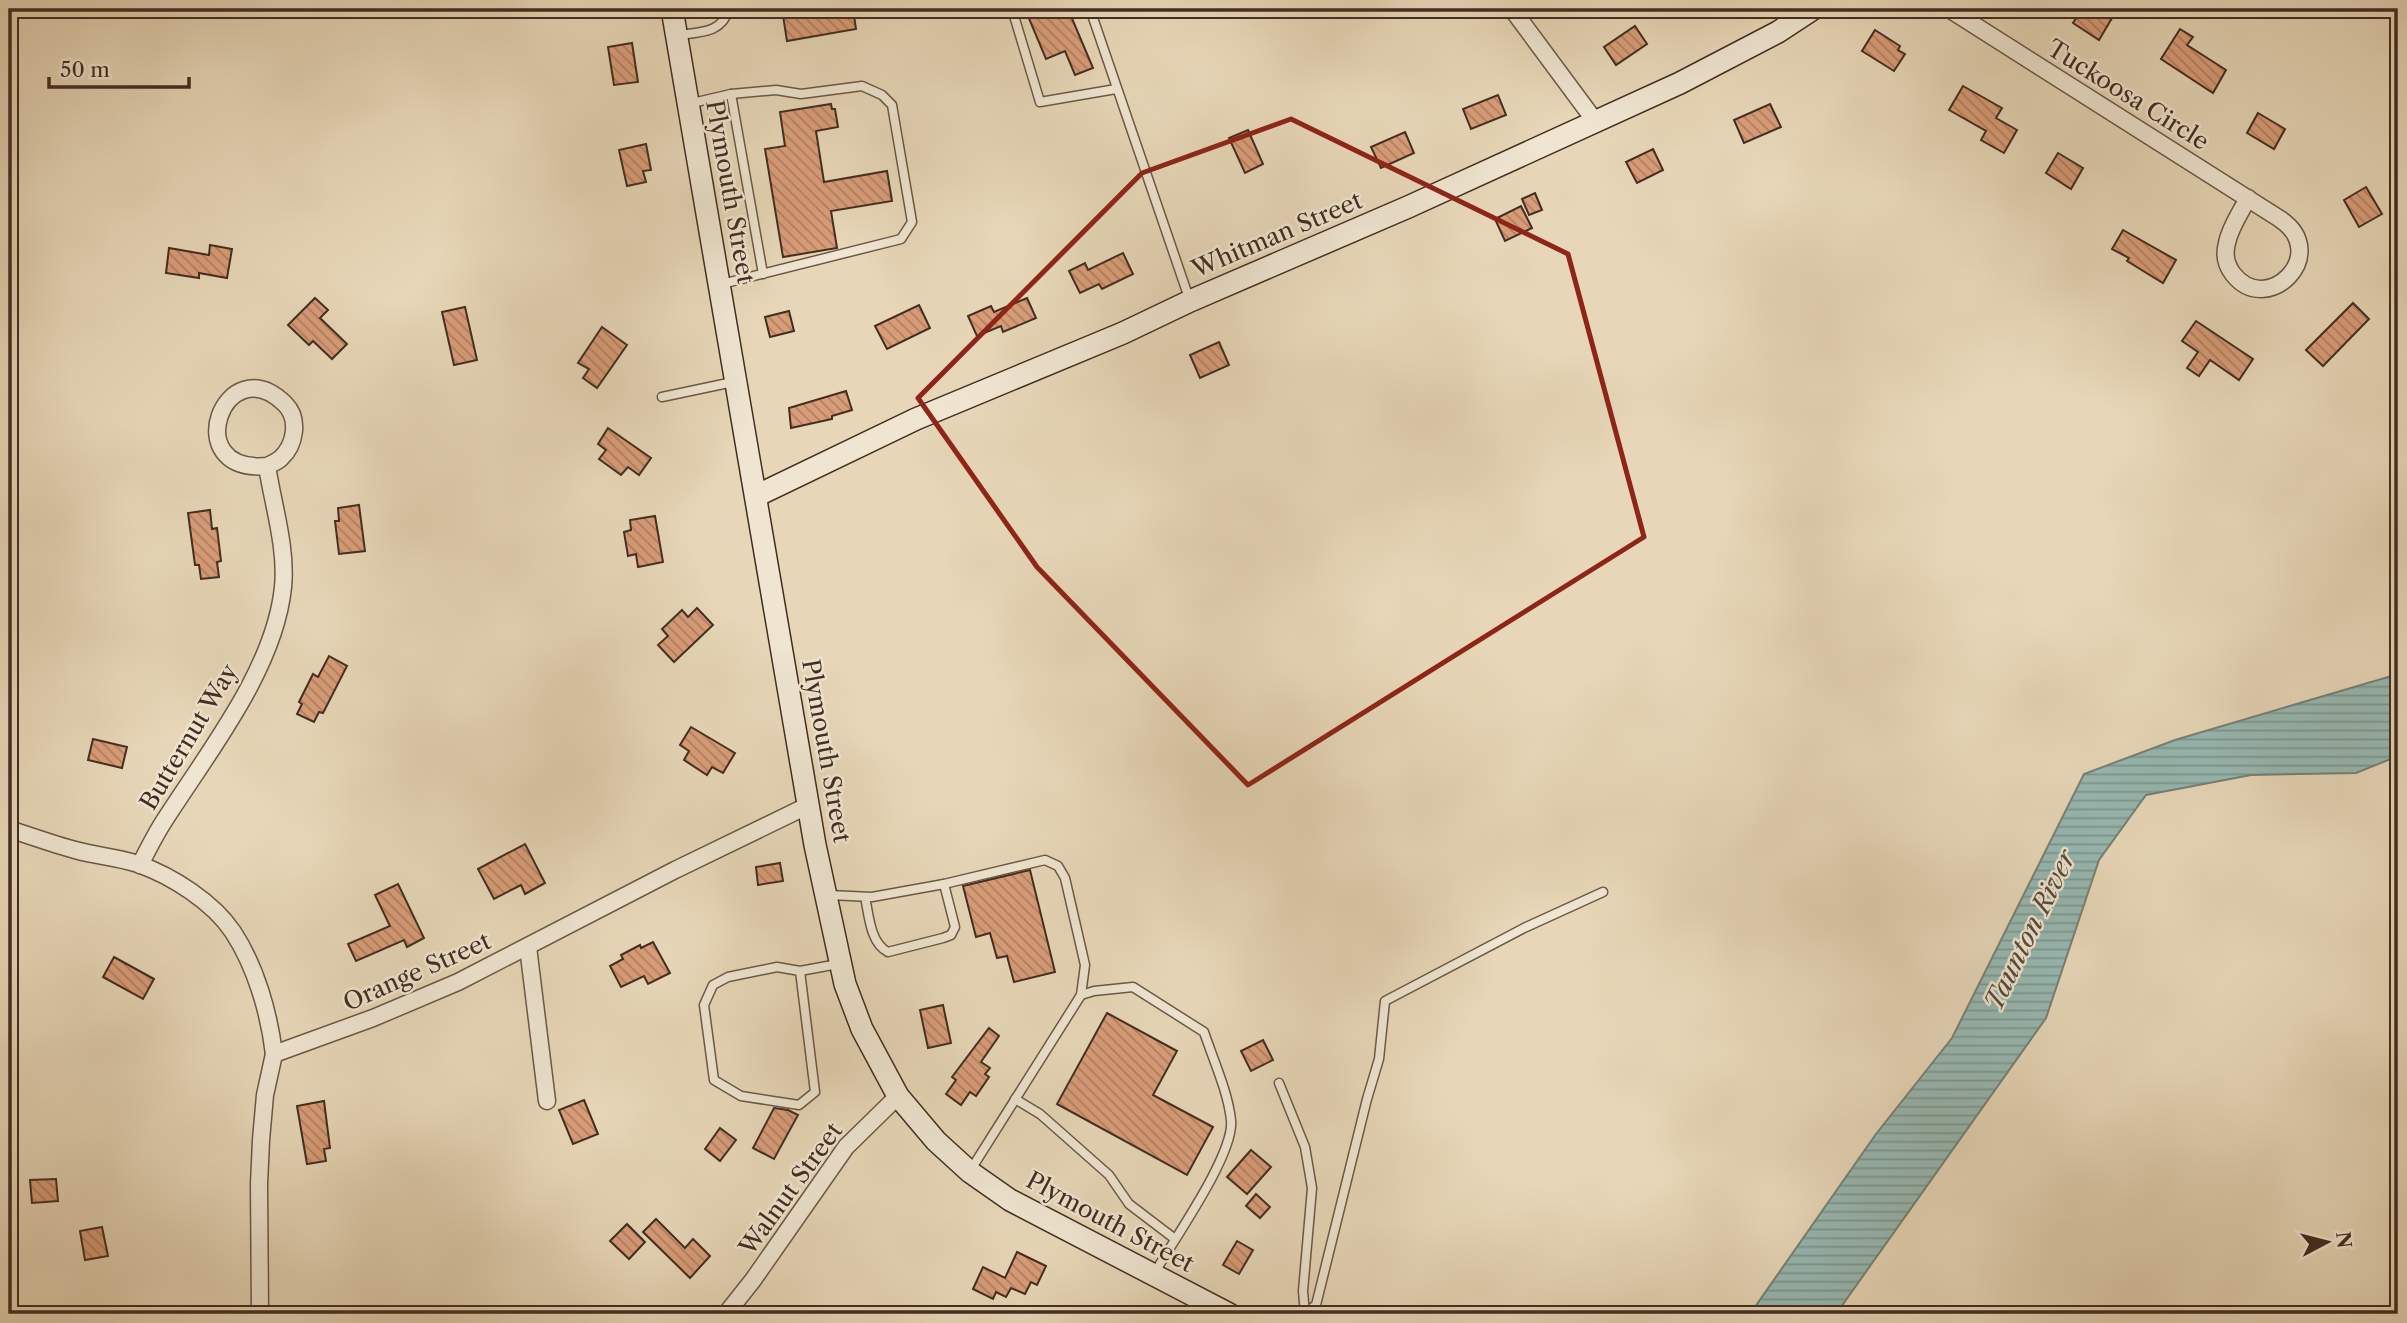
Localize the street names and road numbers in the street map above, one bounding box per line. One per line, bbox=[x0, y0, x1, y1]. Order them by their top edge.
street label: Tuckoosa Circle bbox=[2042, 33, 2214, 156]
street label: Plymouth Street bbox=[700, 98, 761, 286]
street label: Whitman Street bbox=[1186, 185, 1367, 284]
street label: Plymouth Street bbox=[796, 657, 857, 845]
street label: Butternut Way bbox=[134, 658, 244, 815]
street label: Orange Street bbox=[339, 926, 495, 1017]
street label: Walnut Street bbox=[732, 1116, 849, 1261]
street label: Plymouth Street bbox=[1021, 1165, 1200, 1278]

